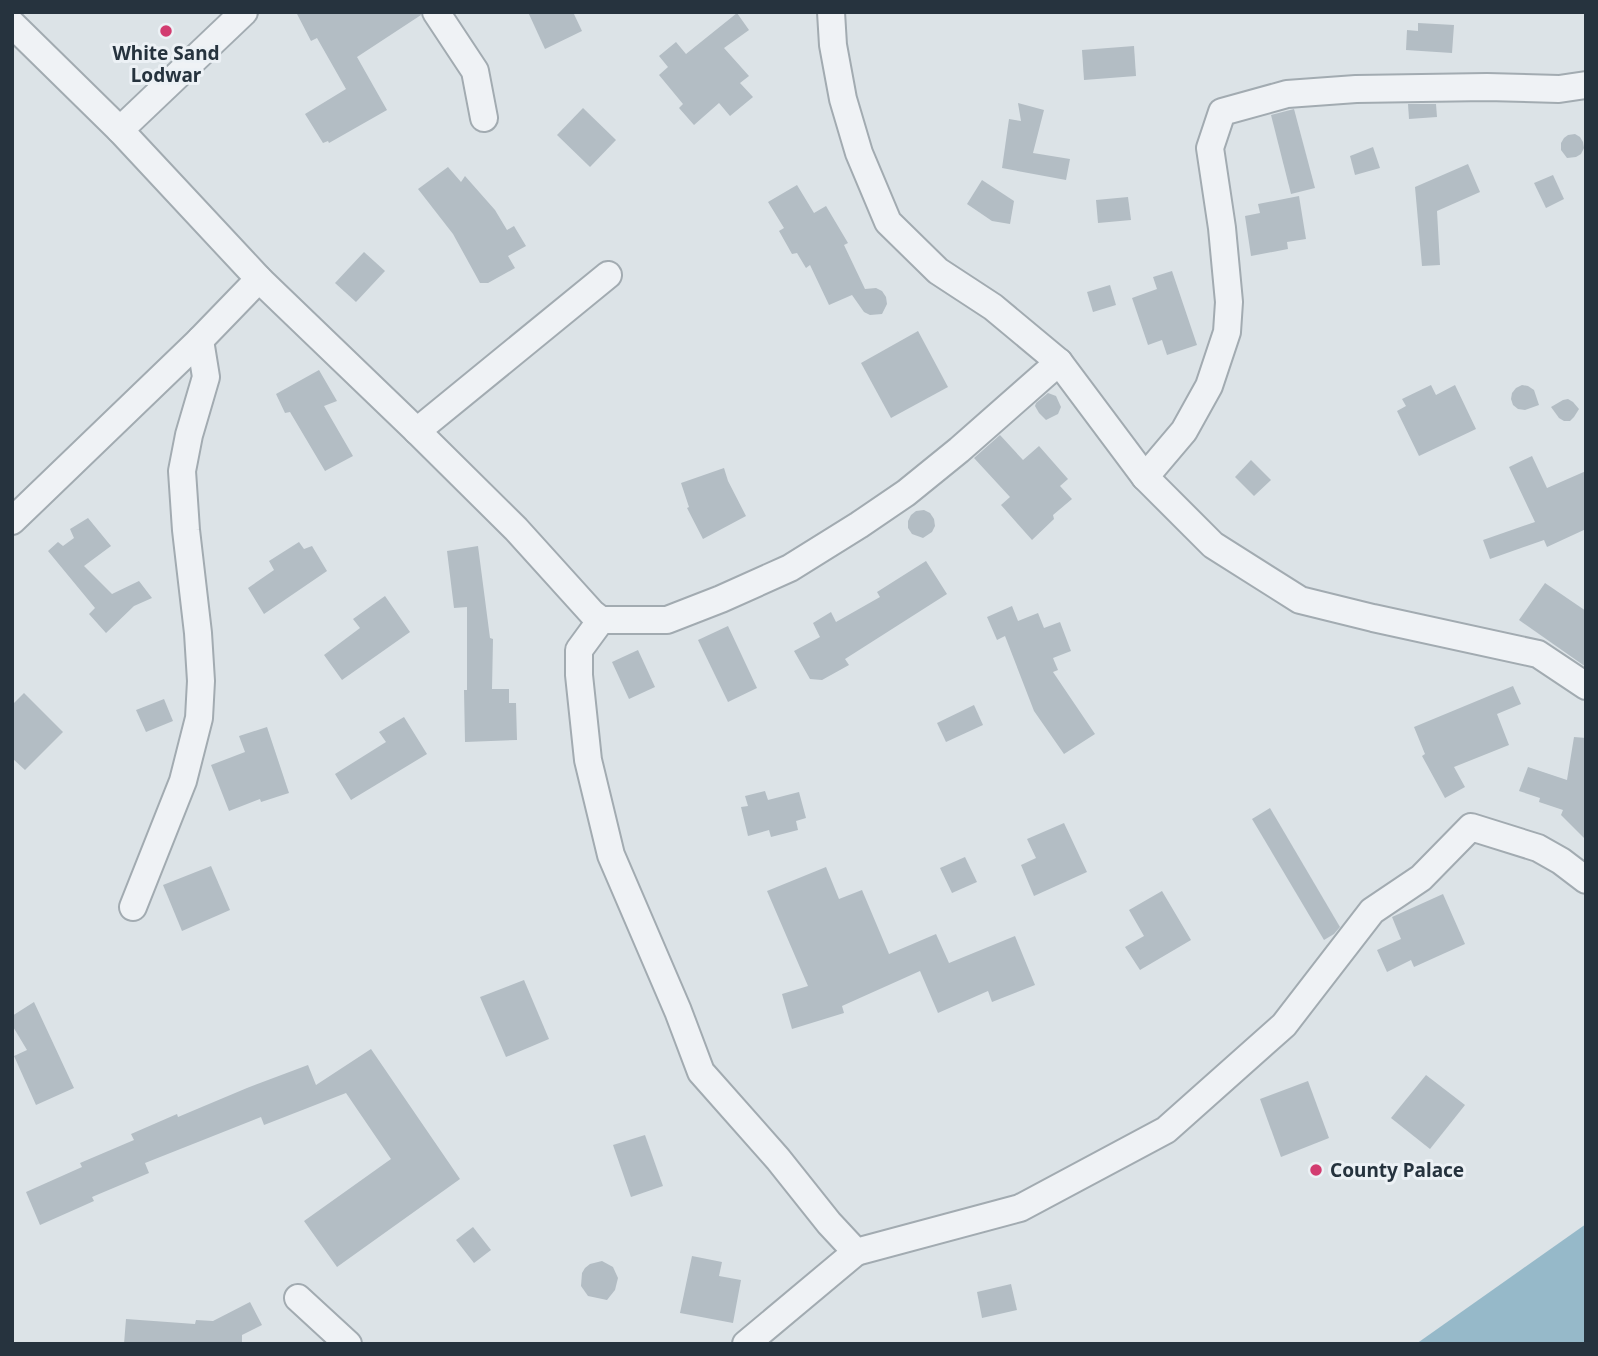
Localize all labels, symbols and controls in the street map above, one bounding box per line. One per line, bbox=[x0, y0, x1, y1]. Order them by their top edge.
marker: White Sand Lodwar bbox=[158, 23, 174, 39]
place label: White Sand Lodwar bbox=[112, 40, 220, 88]
place label: County Palace bbox=[1330, 1157, 1464, 1183]
marker: County Palace bbox=[1308, 1162, 1324, 1178]

